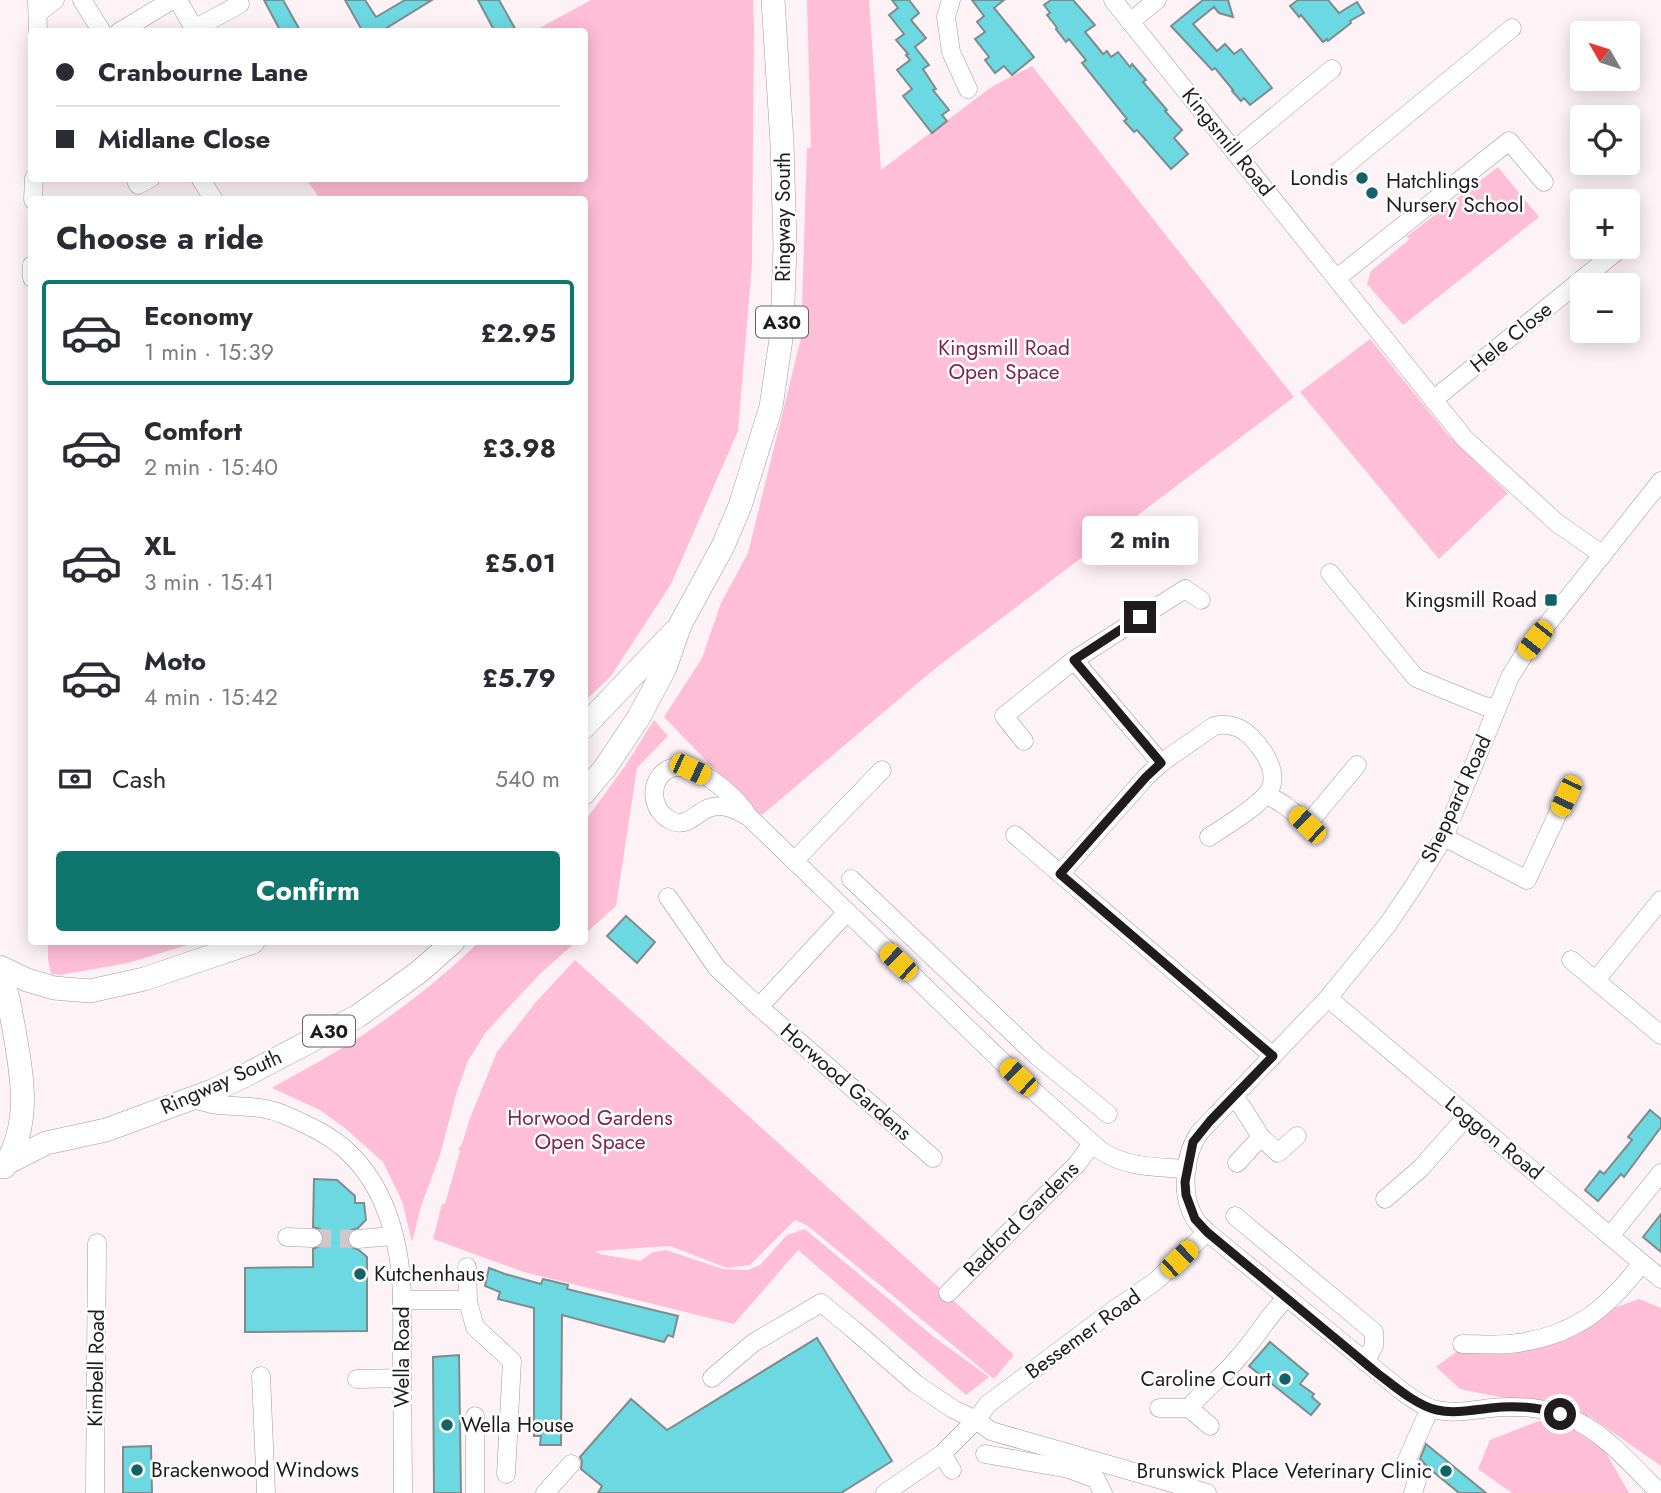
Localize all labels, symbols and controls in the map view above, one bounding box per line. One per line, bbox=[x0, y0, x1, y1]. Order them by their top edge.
north arrow bbox=[1570, 21, 1640, 91]
map controls bbox=[1570, 21, 1640, 343]
text: Cranbourne Lane bbox=[98, 53, 308, 91]
street label: Kingsmill Road bbox=[1175, 81, 1281, 203]
button: locate bbox=[1570, 105, 1640, 175]
text: Midlane Close bbox=[98, 120, 270, 158]
street label: Ringway South bbox=[768, 152, 798, 282]
place label: Londis bbox=[1290, 163, 1348, 193]
place label: Hatchlings Nursery School bbox=[1386, 166, 1524, 220]
marker: Londis bbox=[1354, 170, 1370, 186]
marker: Hatchlings Nursery School bbox=[1364, 185, 1380, 201]
button: + bbox=[1570, 189, 1640, 259]
text: Choose a ride bbox=[56, 215, 264, 261]
button: − bbox=[1570, 273, 1640, 343]
street label: Hele Close bbox=[1464, 294, 1559, 379]
text: Economy bbox=[144, 297, 253, 335]
icon: car bbox=[60, 301, 123, 364]
road number: A30 bbox=[756, 306, 808, 338]
text: £2.95 bbox=[481, 314, 556, 352]
park label: Kingsmill Road Open Space bbox=[938, 333, 1070, 387]
text: 1 min · 15:39 bbox=[144, 335, 274, 369]
text: Comfort bbox=[144, 412, 242, 450]
icon: car bbox=[60, 416, 123, 479]
text: £3.98 bbox=[482, 429, 556, 467]
text: 2 min · 15:40 bbox=[144, 450, 278, 484]
callout: 2 min bbox=[1082, 516, 1198, 564]
text: 2 min bbox=[1110, 523, 1170, 557]
text: XL bbox=[144, 527, 176, 565]
icon: car bbox=[60, 531, 123, 594]
text: £5.01 bbox=[485, 544, 556, 582]
text: 3 min · 15:41 bbox=[144, 565, 274, 599]
place label: Kingsmill Road bbox=[1405, 585, 1537, 615]
marker: Kingsmill Road bbox=[1543, 592, 1559, 608]
route end bbox=[1124, 601, 1156, 633]
car bbox=[1514, 617, 1557, 663]
text: Moto bbox=[144, 642, 206, 680]
icon: car bbox=[60, 646, 123, 709]
text: £5.79 bbox=[482, 659, 556, 697]
text: 4 min · 15:42 bbox=[144, 680, 278, 714]
street label: Sheppard Road bbox=[1413, 730, 1499, 868]
car bbox=[667, 751, 714, 787]
icon: cash bbox=[56, 760, 94, 798]
text: Cash bbox=[112, 760, 166, 798]
text: 540 m bbox=[495, 762, 560, 796]
car bbox=[1548, 773, 1585, 819]
car bbox=[1285, 803, 1330, 847]
button: Confirm bbox=[56, 851, 560, 931]
car bbox=[876, 940, 921, 984]
road number: A30 bbox=[303, 1015, 355, 1046]
street label: Horwood Gardens bbox=[774, 1016, 918, 1148]
street label: Ringway South bbox=[155, 1042, 287, 1122]
car bbox=[996, 1055, 1041, 1099]
street label: Loggon Road bbox=[1438, 1089, 1550, 1187]
park label: Horwood Gardens Open Space bbox=[507, 1103, 673, 1157]
street label: Radford Gardens bbox=[956, 1154, 1086, 1284]
car bbox=[1157, 1237, 1202, 1281]
place label: Kutchenhaus bbox=[374, 1259, 485, 1289]
marker: Kutchenhaus bbox=[352, 1266, 368, 1282]
street label: Bessemer Road bbox=[1019, 1282, 1147, 1386]
street label: Wella Road bbox=[387, 1306, 417, 1408]
street label: Kimbell Road bbox=[80, 1309, 112, 1427]
place label: Caroline Court bbox=[1141, 1364, 1271, 1394]
marker: Caroline Court bbox=[1277, 1371, 1293, 1387]
route start bbox=[1544, 1398, 1576, 1430]
place label: Wella House bbox=[461, 1410, 574, 1440]
marker: Wella House bbox=[439, 1417, 455, 1433]
place label: Brackenwood Windows bbox=[151, 1455, 359, 1485]
place label: Brunswick Place Veterinary Clinic bbox=[1137, 1456, 1432, 1486]
marker: Brackenwood Windows bbox=[129, 1462, 145, 1478]
marker: Brunswick Place Veterinary Clinic bbox=[1438, 1463, 1454, 1479]

